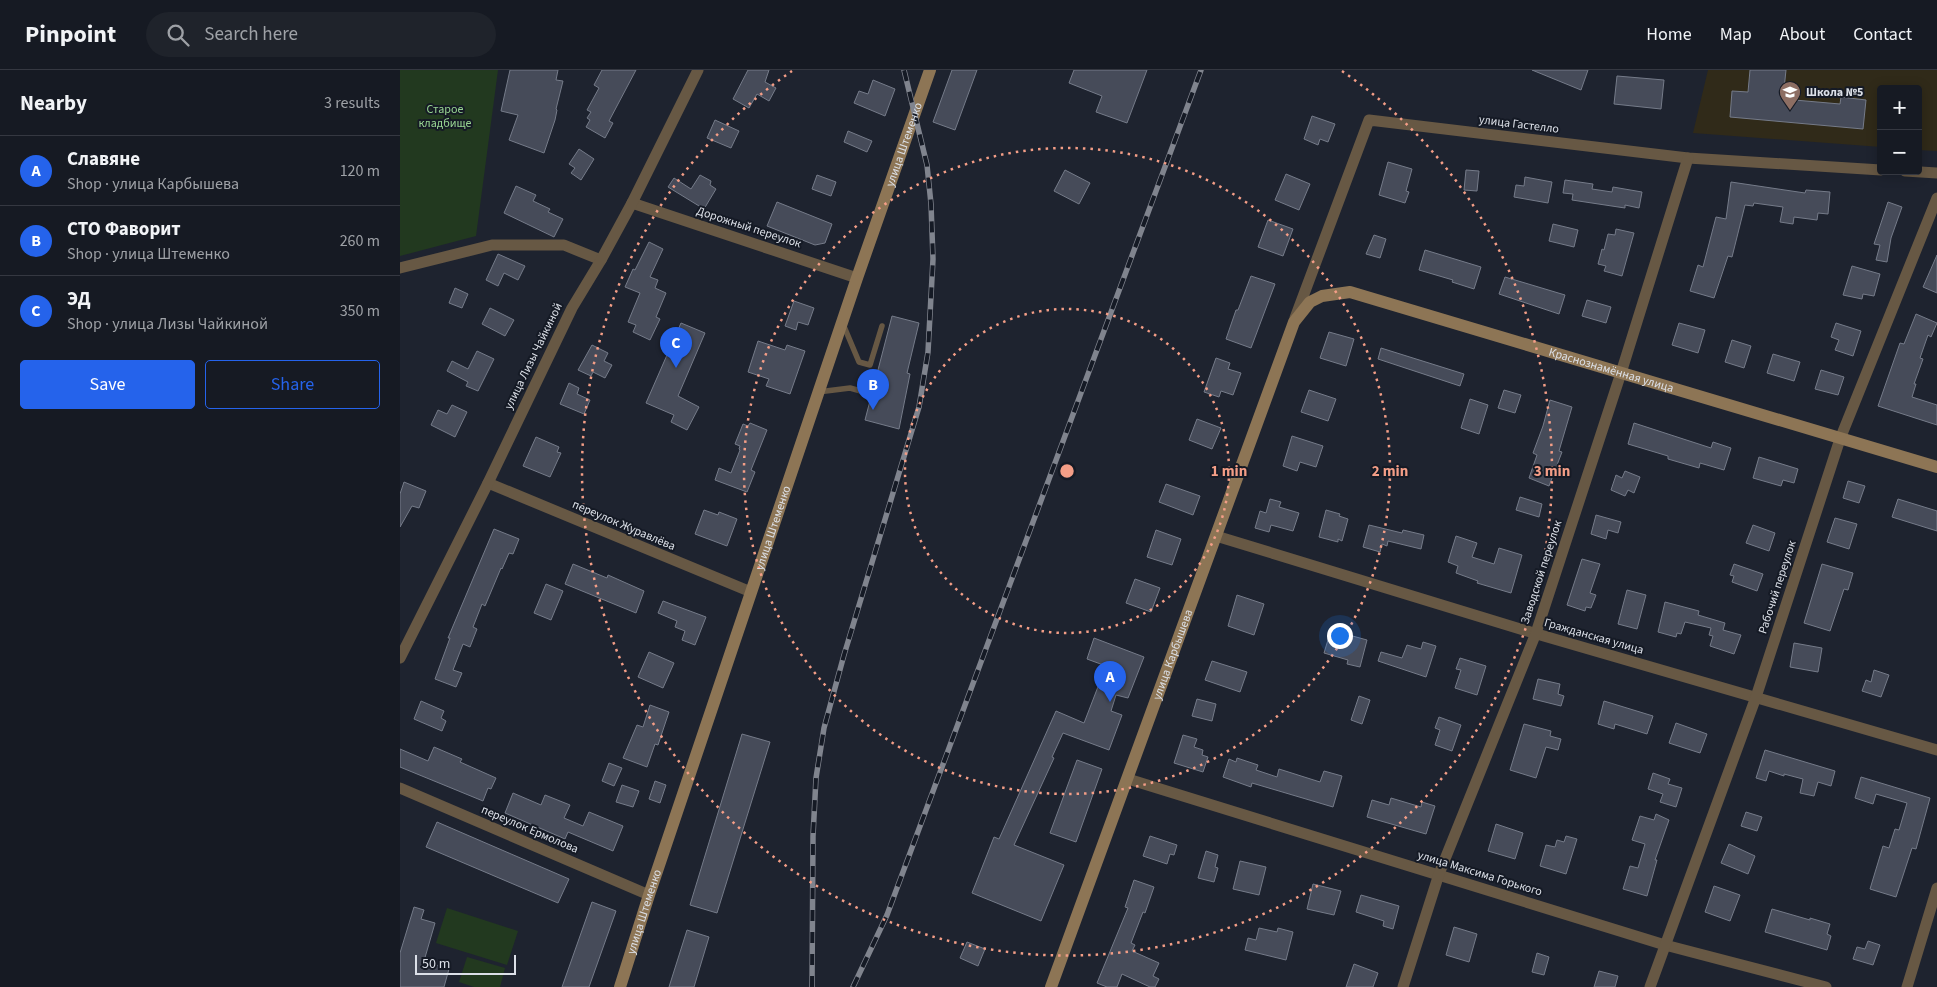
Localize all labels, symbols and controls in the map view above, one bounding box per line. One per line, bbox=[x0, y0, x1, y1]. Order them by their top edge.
search box bbox=[146, 12, 496, 57]
text: Pinpoint bbox=[25, 17, 116, 52]
icon: search bbox=[164, 21, 192, 49]
text: Search here bbox=[204, 21, 298, 48]
text: Home bbox=[1646, 22, 1692, 47]
text: Map bbox=[1720, 22, 1752, 47]
text: About bbox=[1780, 22, 1825, 47]
text: Contact bbox=[1853, 22, 1912, 47]
school or university icon: Школа №5 bbox=[1778, 80, 1802, 111]
place label: Школа №5 bbox=[1806, 84, 1863, 101]
map controls bbox=[1877, 85, 1922, 175]
button: + bbox=[1877, 85, 1922, 130]
text: Nearby bbox=[20, 88, 87, 118]
text: 3 results bbox=[324, 92, 380, 114]
street label: улица Штеменко bbox=[882, 100, 927, 189]
park label: Старое кладбище bbox=[418, 101, 472, 132]
street label: улица Гастелло bbox=[1478, 111, 1560, 138]
button: − bbox=[1877, 130, 1922, 175]
text: Славяне bbox=[67, 146, 140, 173]
text: A bbox=[31, 160, 41, 182]
text: 120 m bbox=[340, 160, 380, 182]
text: Shop · улица Карбышева bbox=[67, 173, 239, 195]
street label: Дорожный переулок bbox=[694, 203, 803, 252]
text: СТО Фаворит bbox=[67, 216, 181, 243]
text: B bbox=[31, 230, 41, 252]
text: 260 m bbox=[340, 230, 380, 252]
text: Shop · улица Штеменко bbox=[67, 243, 230, 265]
text: ЭД bbox=[67, 286, 91, 313]
text: C bbox=[31, 300, 41, 322]
text: 350 m bbox=[340, 300, 380, 322]
street label: улица Лизы Чайкиной bbox=[500, 300, 567, 412]
text: Shop · улица Лизы Чайкиной bbox=[67, 313, 268, 335]
pin: C bbox=[660, 327, 692, 368]
street label: Краснознамённая улица bbox=[1547, 344, 1676, 397]
button: Save bbox=[20, 360, 195, 409]
button: Share bbox=[205, 360, 380, 409]
pin: B bbox=[857, 369, 889, 410]
text: 1 min bbox=[1211, 461, 1247, 482]
text: 2 min bbox=[1372, 461, 1408, 482]
text: 3 min bbox=[1534, 461, 1570, 482]
centre of rings bbox=[1058, 462, 1076, 480]
street label: улица Штеменко bbox=[751, 483, 795, 572]
street label: переулок Журавлёва bbox=[570, 496, 678, 555]
street label: Заводской переулок bbox=[1517, 518, 1566, 626]
street label: Рабочий переулок bbox=[1754, 538, 1801, 636]
street label: улица Карбышева bbox=[1149, 607, 1197, 702]
street label: Гражданская улица bbox=[1542, 614, 1646, 659]
your location bbox=[1327, 623, 1353, 649]
pin: A bbox=[1094, 661, 1126, 702]
street label: переулок Ермолова bbox=[479, 801, 581, 858]
street label: улица Максима Горького bbox=[1415, 846, 1544, 901]
street label: улица Штеменко bbox=[623, 867, 666, 956]
scale bar bbox=[415, 952, 516, 975]
text: 50 m bbox=[422, 954, 450, 974]

